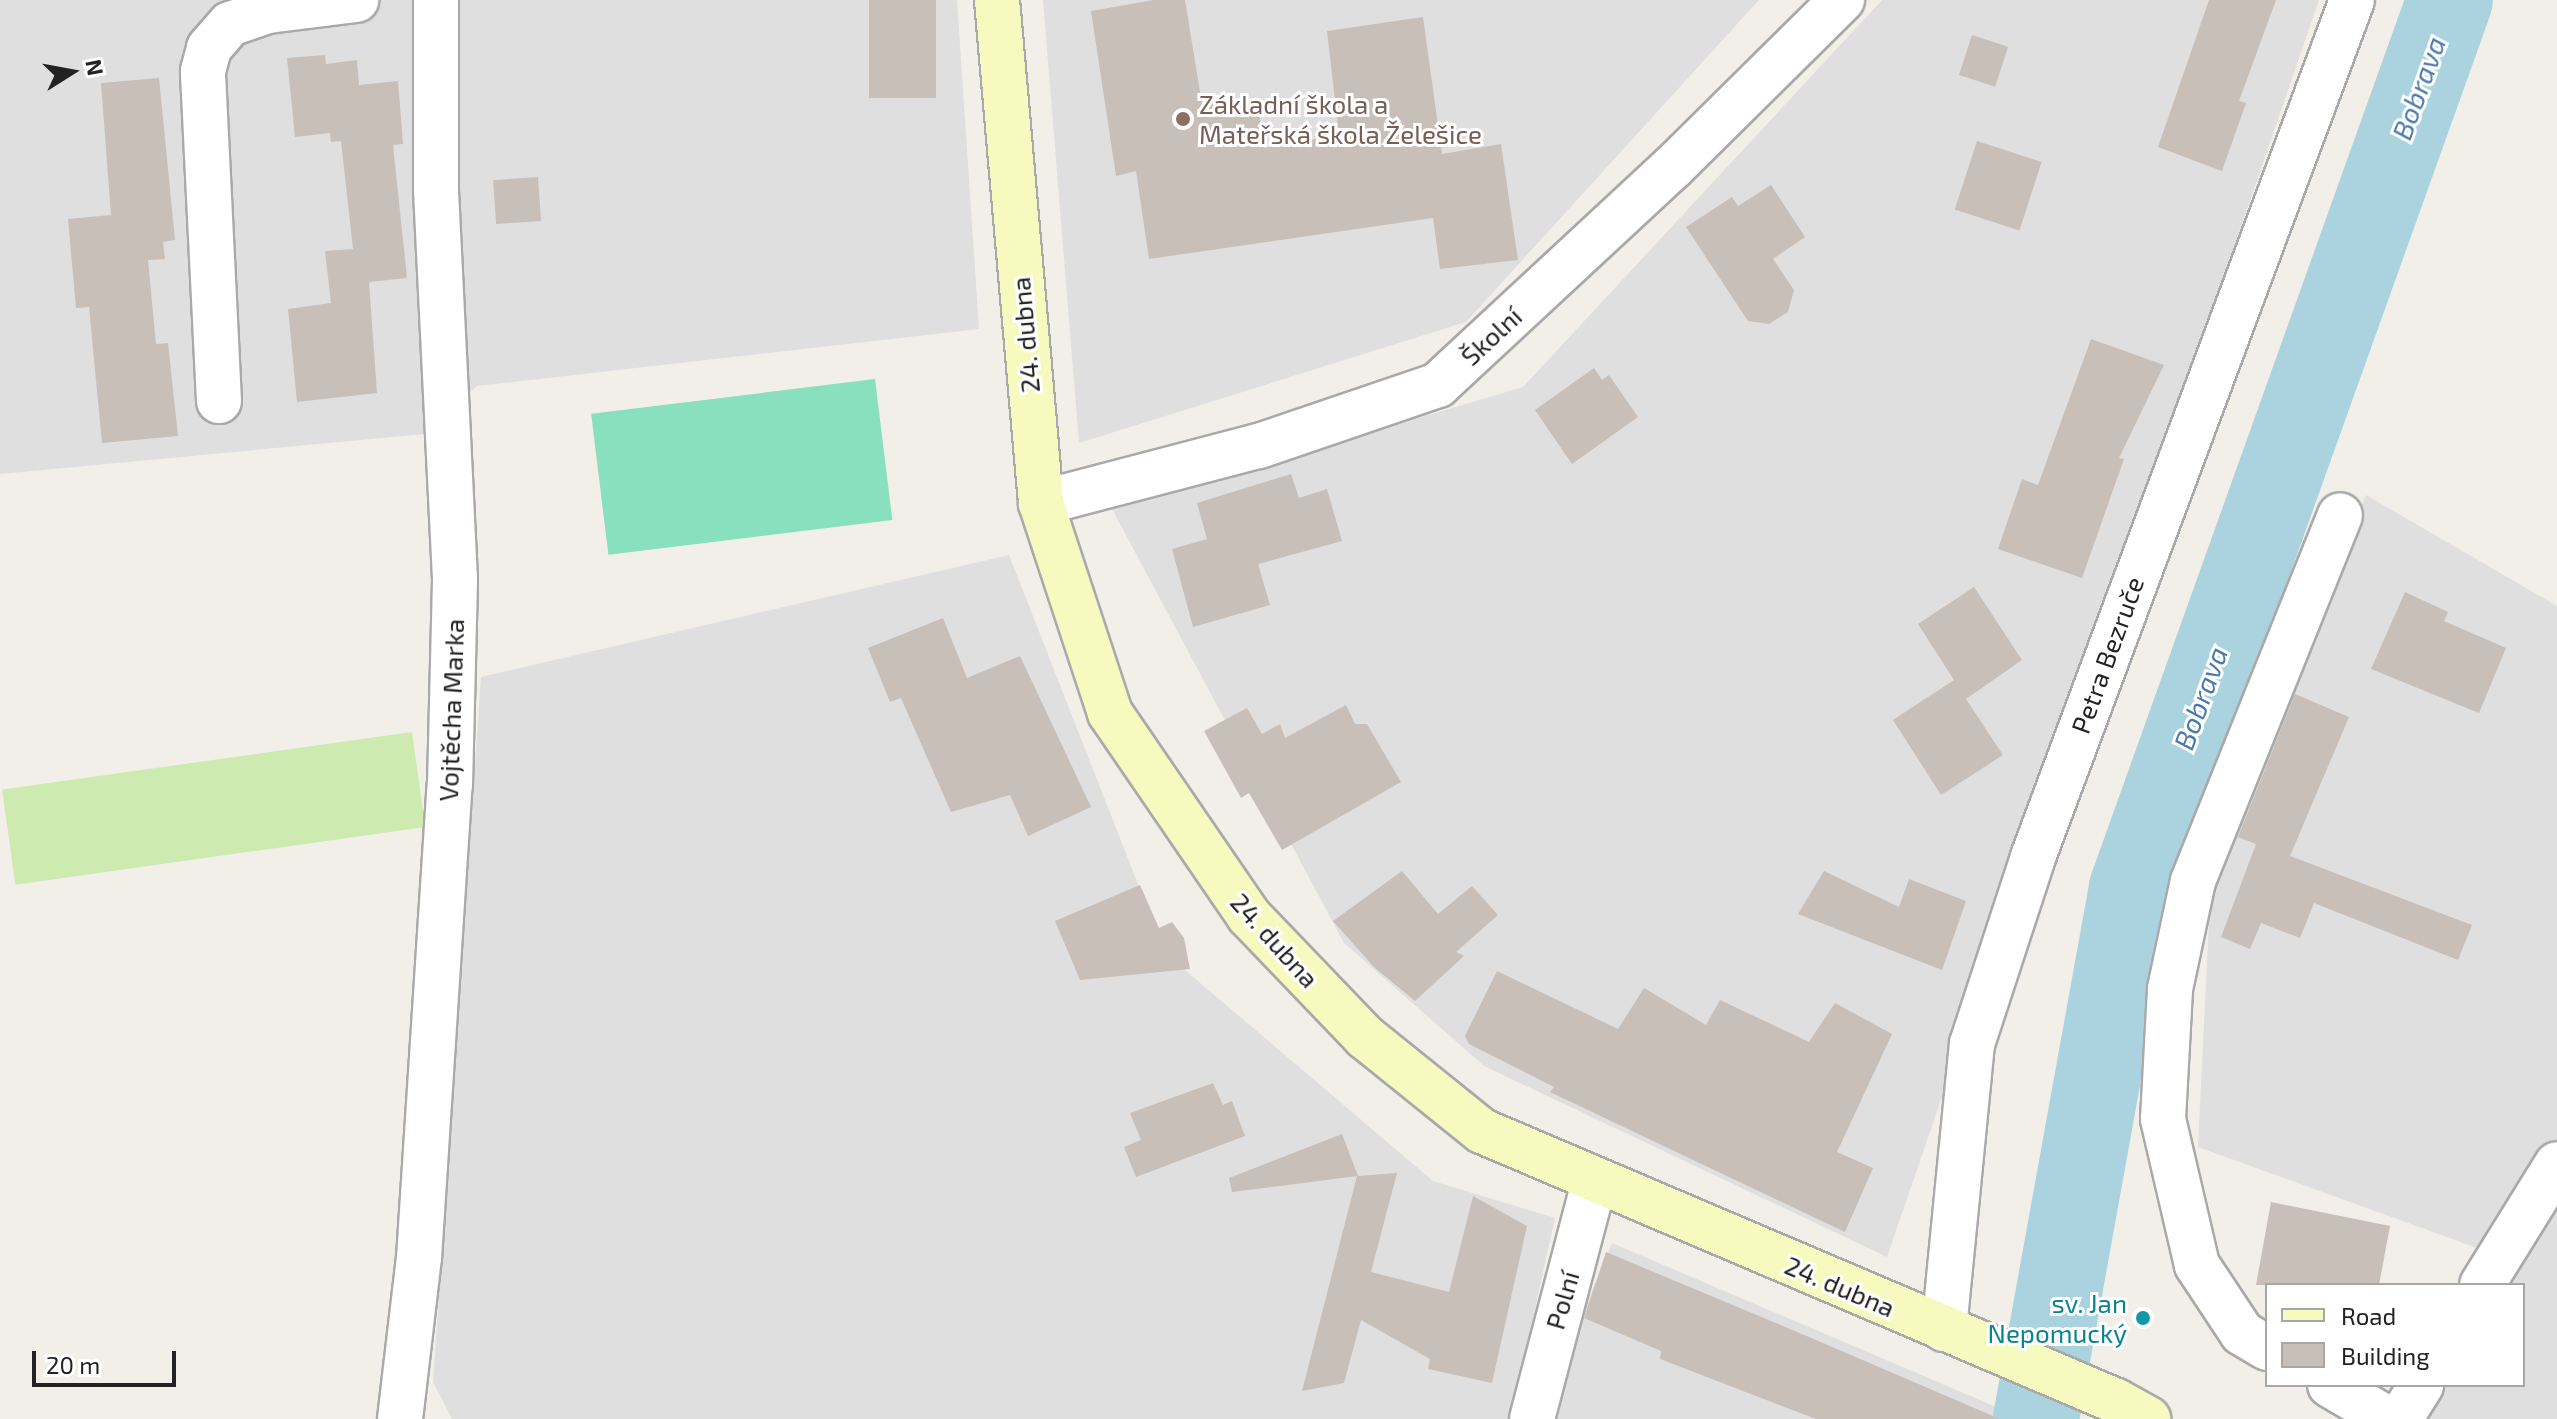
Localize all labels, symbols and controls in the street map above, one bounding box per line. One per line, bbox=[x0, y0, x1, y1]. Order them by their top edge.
north arrow bbox=[32, 32, 112, 112]
water label: Bobrava bbox=[2384, 32, 2452, 144]
text: N bbox=[81, 57, 110, 78]
place label: Základní škola a Mateřská škola Želešice bbox=[1199, 88, 1482, 150]
marker: Základní škola a Mateřská škola Želešice bbox=[1174, 110, 1192, 128]
street label: 24. dubna bbox=[1004, 276, 1046, 394]
street label: Školní bbox=[1454, 300, 1528, 372]
street label: Petra Bezruče bbox=[2064, 572, 2150, 738]
street label: Vojtěcha Marka bbox=[432, 618, 470, 802]
water label: Bobrava bbox=[2166, 642, 2234, 754]
street label: 24. dubna bbox=[1225, 886, 1325, 994]
street label: 24. dubna bbox=[1780, 1249, 1900, 1323]
street label: Polní bbox=[1539, 1267, 1585, 1333]
legend bbox=[2265, 1283, 2525, 1387]
place label: sv. Jan Nepomucký bbox=[1988, 1287, 2127, 1348]
text: Road bbox=[2341, 1301, 2396, 1330]
marker: sv. Jan Nepomucký bbox=[2134, 1309, 2152, 1327]
scale bar bbox=[36, 1335, 180, 1385]
text: Building bbox=[2341, 1341, 2430, 1370]
text: 20 m bbox=[46, 1350, 100, 1379]

